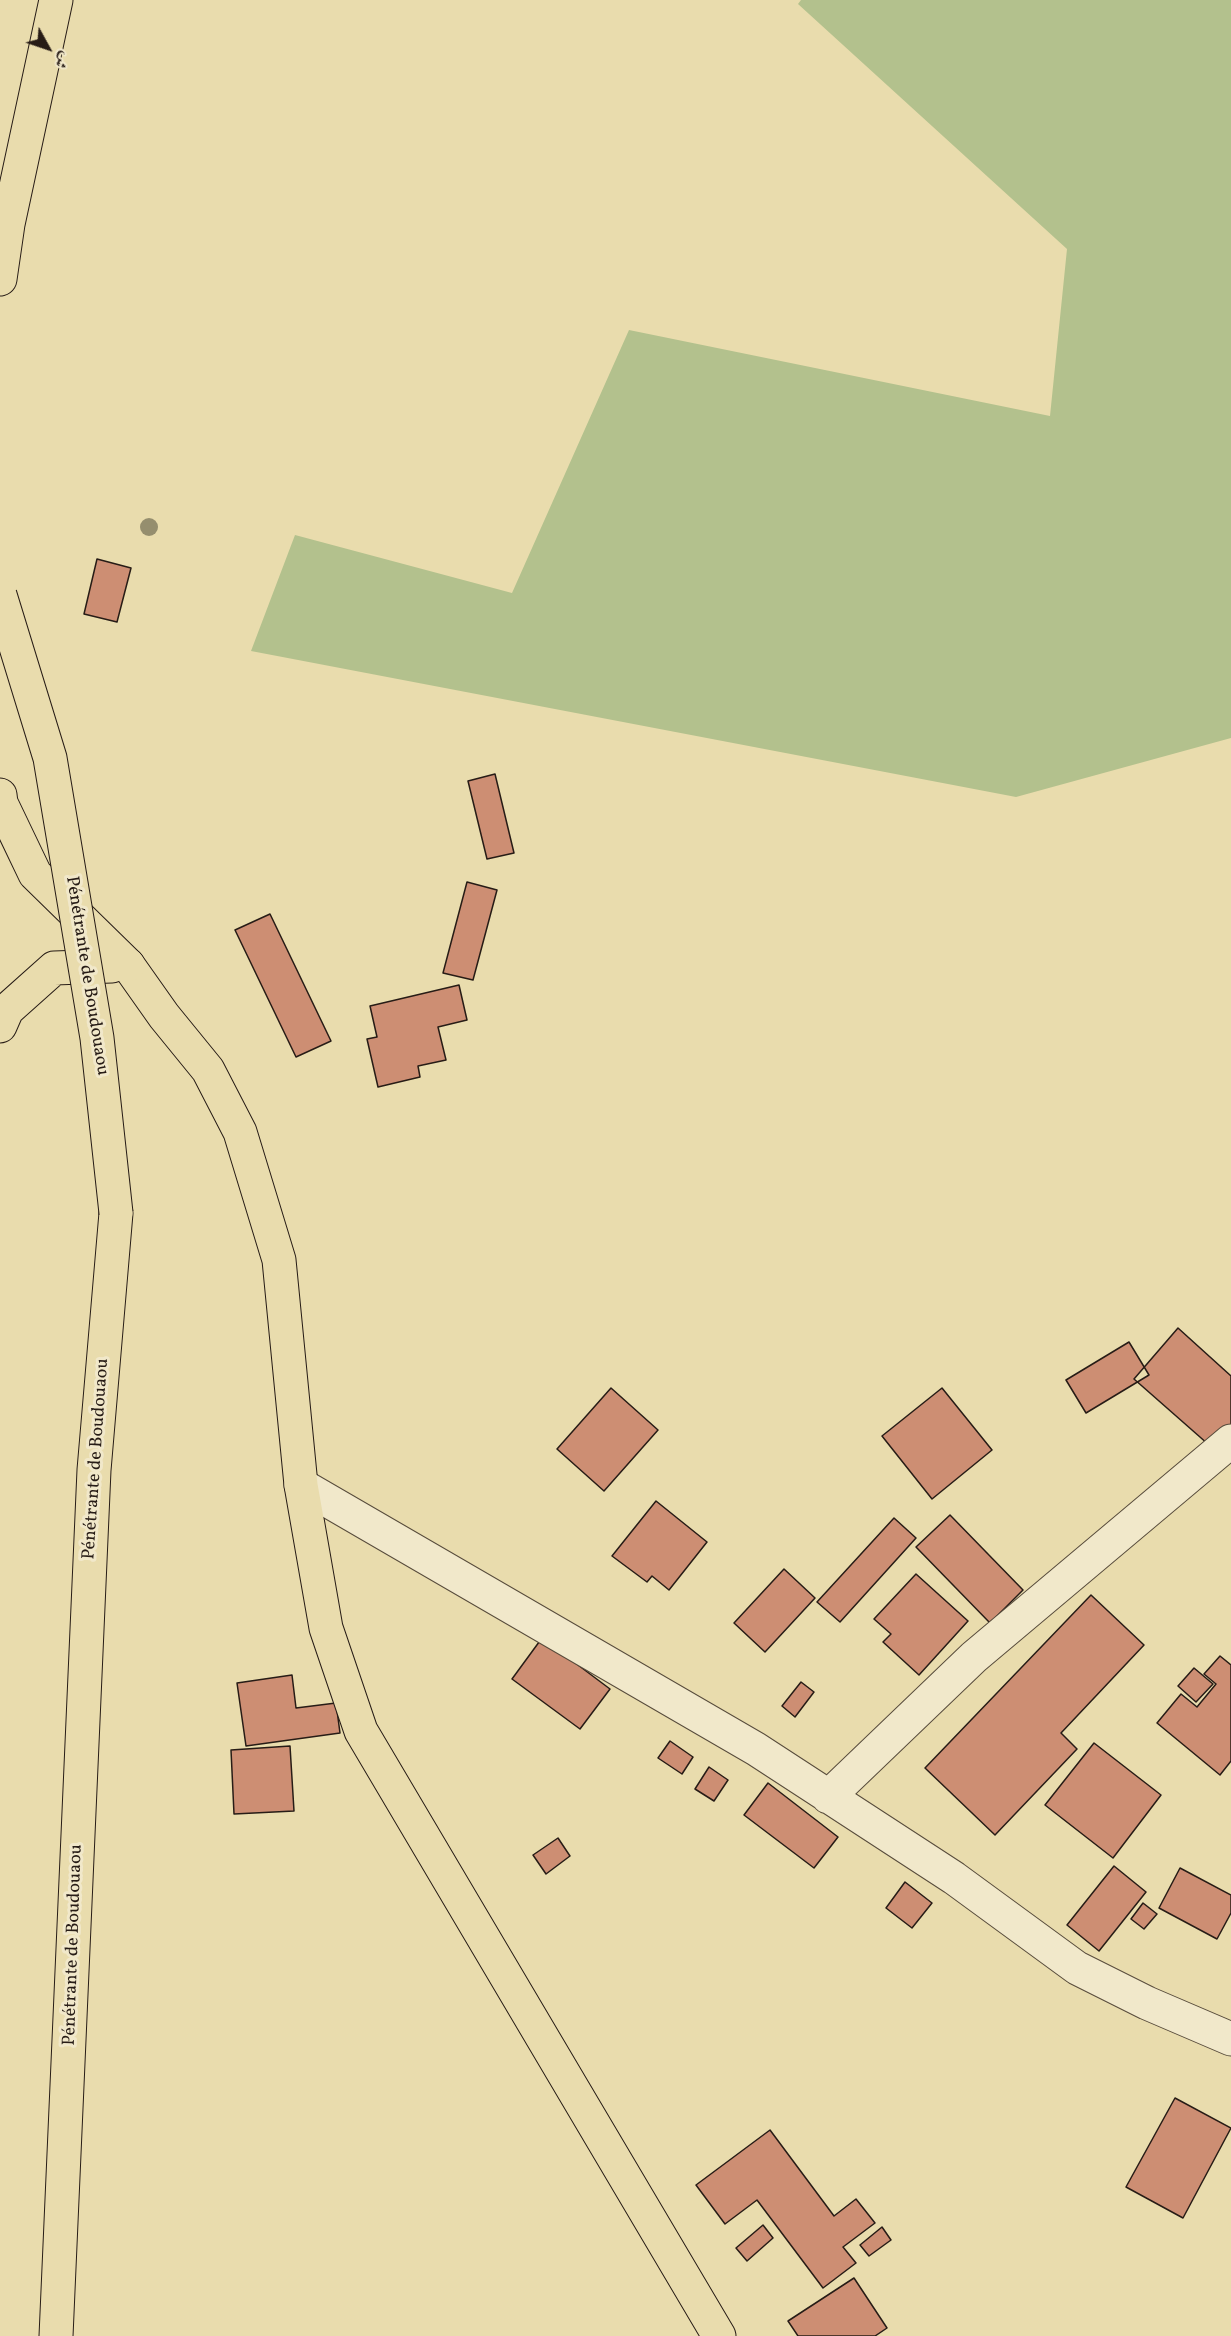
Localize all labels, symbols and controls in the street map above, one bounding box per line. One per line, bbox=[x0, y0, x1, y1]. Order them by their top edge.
north arrow bbox=[18, 18, 78, 78]
text: ش bbox=[48, 46, 75, 73]
street label: Pénétrante de Boudouaou bbox=[60, 875, 112, 1077]
street label: Pénétrante de Boudouaou bbox=[79, 1358, 115, 1560]
street label: Pénétrante de Boudouaou bbox=[60, 1844, 88, 2046]

